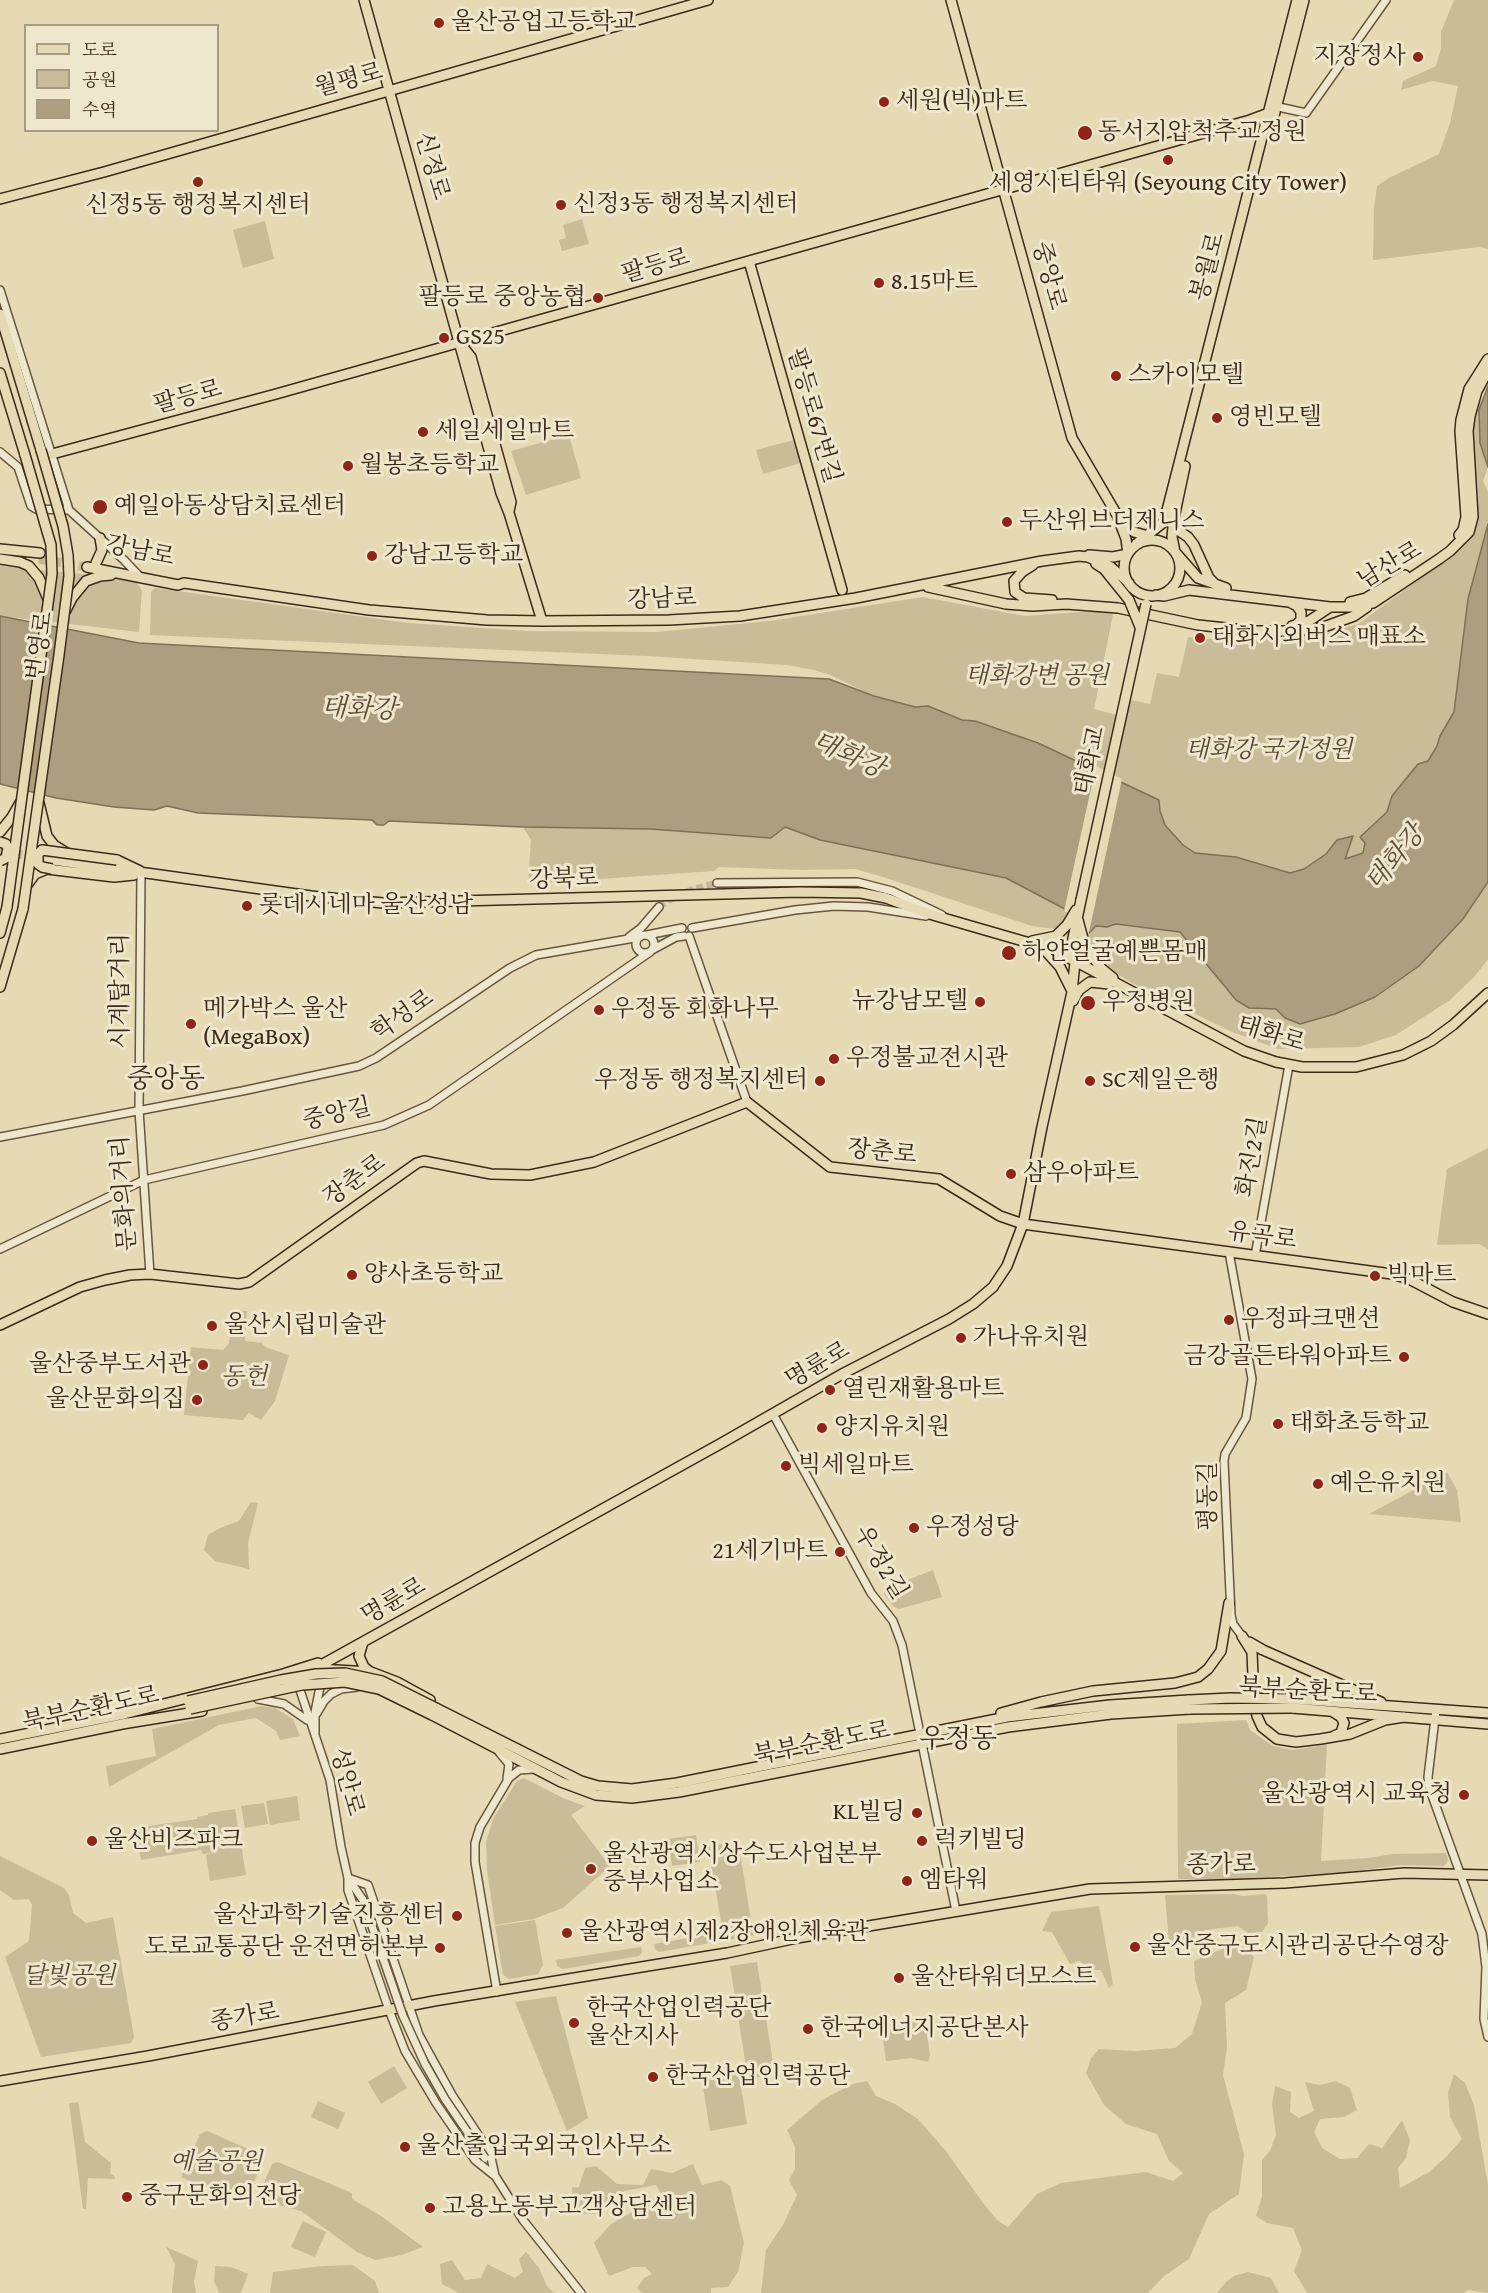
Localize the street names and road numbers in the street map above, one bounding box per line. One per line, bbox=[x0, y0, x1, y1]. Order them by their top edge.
street label: 월평로 bbox=[312, 58, 386, 104]
street label: 신정로 bbox=[408, 129, 454, 203]
street label: 봉월로 bbox=[1186, 230, 1232, 304]
street label: 중앙로 bbox=[1025, 239, 1071, 313]
street label: 팔등로 bbox=[619, 244, 693, 290]
street label: 팔등로67번길 bbox=[780, 345, 846, 487]
street label: 팔등로 bbox=[151, 375, 225, 421]
street label: 강남로 bbox=[103, 531, 177, 573]
street label: 남산로 bbox=[1353, 536, 1427, 596]
street label: 강남로 bbox=[627, 584, 697, 616]
street label: 번영로 bbox=[22, 610, 60, 682]
street label: 태화교 bbox=[1070, 724, 1112, 798]
street label: 강북로 bbox=[529, 864, 599, 896]
street label: 시계탑거리 bbox=[107, 933, 135, 1049]
street label: 학성로 bbox=[366, 984, 440, 1048]
street label: 태화로 bbox=[1234, 1011, 1308, 1059]
street label: 중앙길 bbox=[300, 1093, 374, 1137]
street label: 화진2길 bbox=[1232, 1115, 1274, 1199]
street label: 문화의거리 bbox=[107, 1134, 143, 1252]
street label: 장춘로 bbox=[846, 1135, 918, 1171]
street label: 장춘로 bbox=[318, 1149, 392, 1213]
street label: 유곡로 bbox=[1226, 1218, 1298, 1256]
street label: 명륜로 bbox=[781, 1336, 855, 1396]
street label: 평동길 bbox=[1195, 1461, 1223, 1531]
street label: 우정2길 bbox=[847, 1521, 913, 1605]
street label: 명륜로 bbox=[357, 1572, 431, 1632]
street label: 북부순환도로 bbox=[1238, 1674, 1378, 1710]
street label: 북부순환도로 bbox=[20, 1681, 162, 1739]
street label: 북부순환도로 bbox=[751, 1717, 893, 1771]
street label: 성안로 bbox=[323, 1745, 369, 1819]
street label: 종가로 bbox=[1186, 1851, 1256, 1881]
street label: 종가로 bbox=[208, 1998, 282, 2038]

